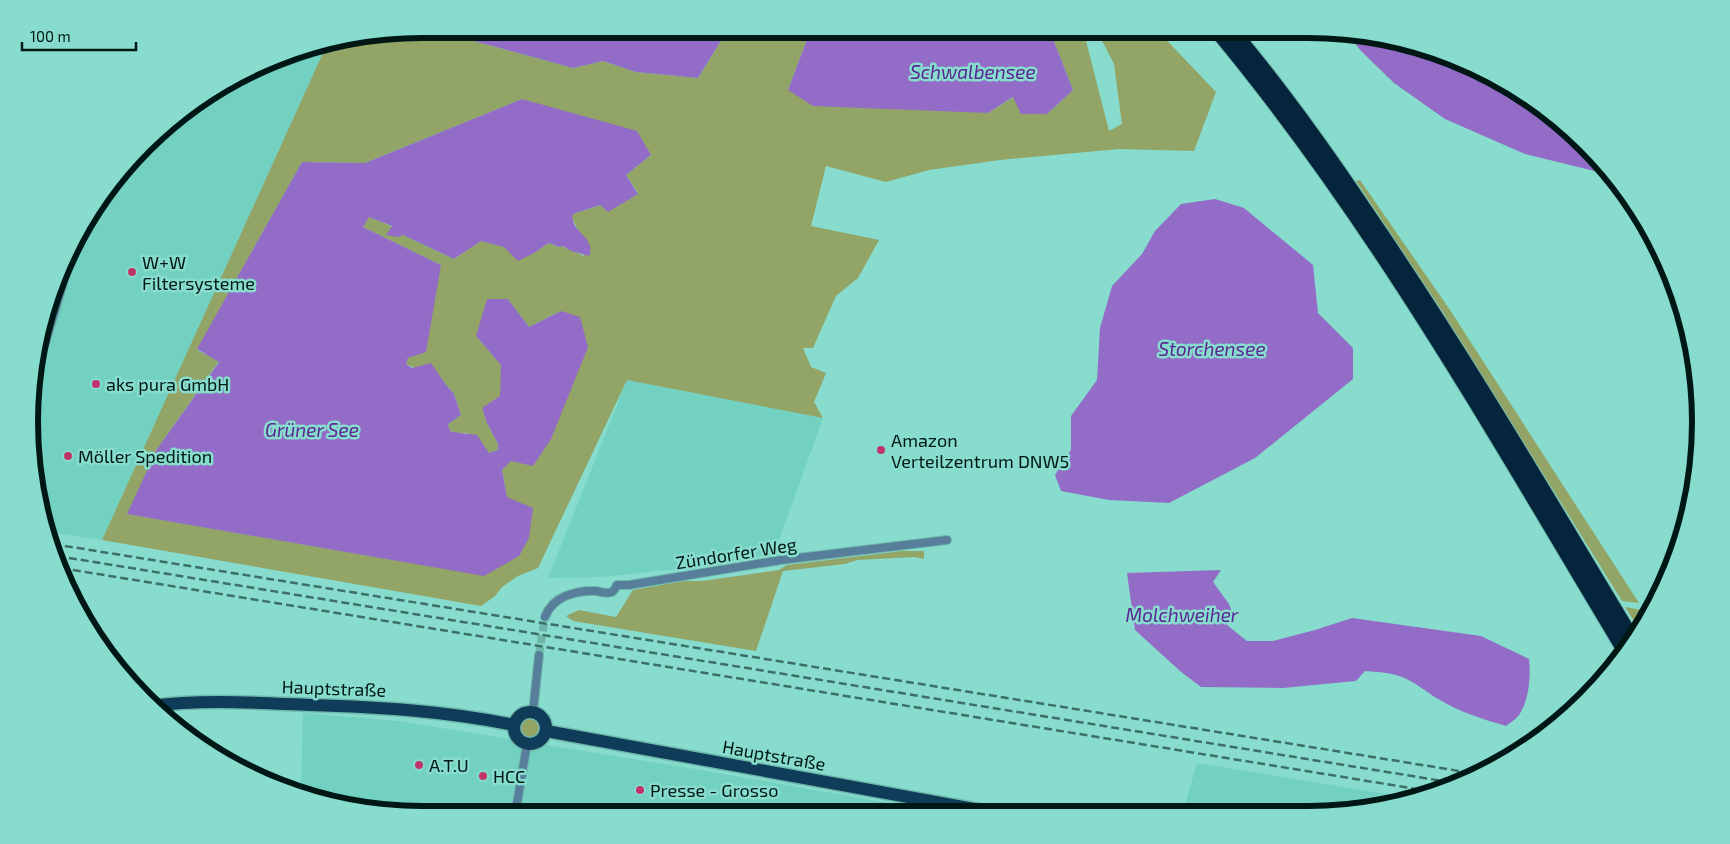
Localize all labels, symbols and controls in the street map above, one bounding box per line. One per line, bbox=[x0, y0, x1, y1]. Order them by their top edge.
scale bar bbox=[22, 20, 136, 52]
text: 100 m bbox=[30, 27, 71, 45]
water label: Schwalbensee bbox=[910, 60, 1036, 83]
place label: W+W Filtersysteme bbox=[142, 251, 255, 294]
marker: W+W Filtersysteme bbox=[126, 266, 138, 278]
water label: Storchensee bbox=[1158, 337, 1266, 360]
place label: aks pura GmbH bbox=[106, 373, 229, 395]
marker: aks pura GmbH bbox=[90, 378, 102, 390]
water label: Grüner See bbox=[265, 418, 359, 441]
place label: Amazon Verteilzentrum DNW5 bbox=[891, 429, 1069, 472]
marker: Amazon Verteilzentrum DNW5 bbox=[875, 444, 887, 456]
place label: Möller Spedition bbox=[78, 445, 212, 467]
marker: Möller Spedition bbox=[62, 450, 74, 462]
street label: Zündorfer Weg bbox=[674, 533, 798, 573]
water label: Molchweiher bbox=[1126, 603, 1239, 626]
street label: Hauptstraße bbox=[281, 675, 387, 701]
street label: Hauptstraße bbox=[721, 735, 827, 775]
place label: A.T.U bbox=[429, 754, 469, 776]
marker: A.T.U bbox=[413, 759, 425, 771]
place label: HCC bbox=[493, 765, 525, 787]
marker: HCC bbox=[477, 770, 489, 782]
place label: Presse - Grosso bbox=[650, 779, 778, 801]
marker: Presse - Grosso bbox=[634, 784, 646, 796]

